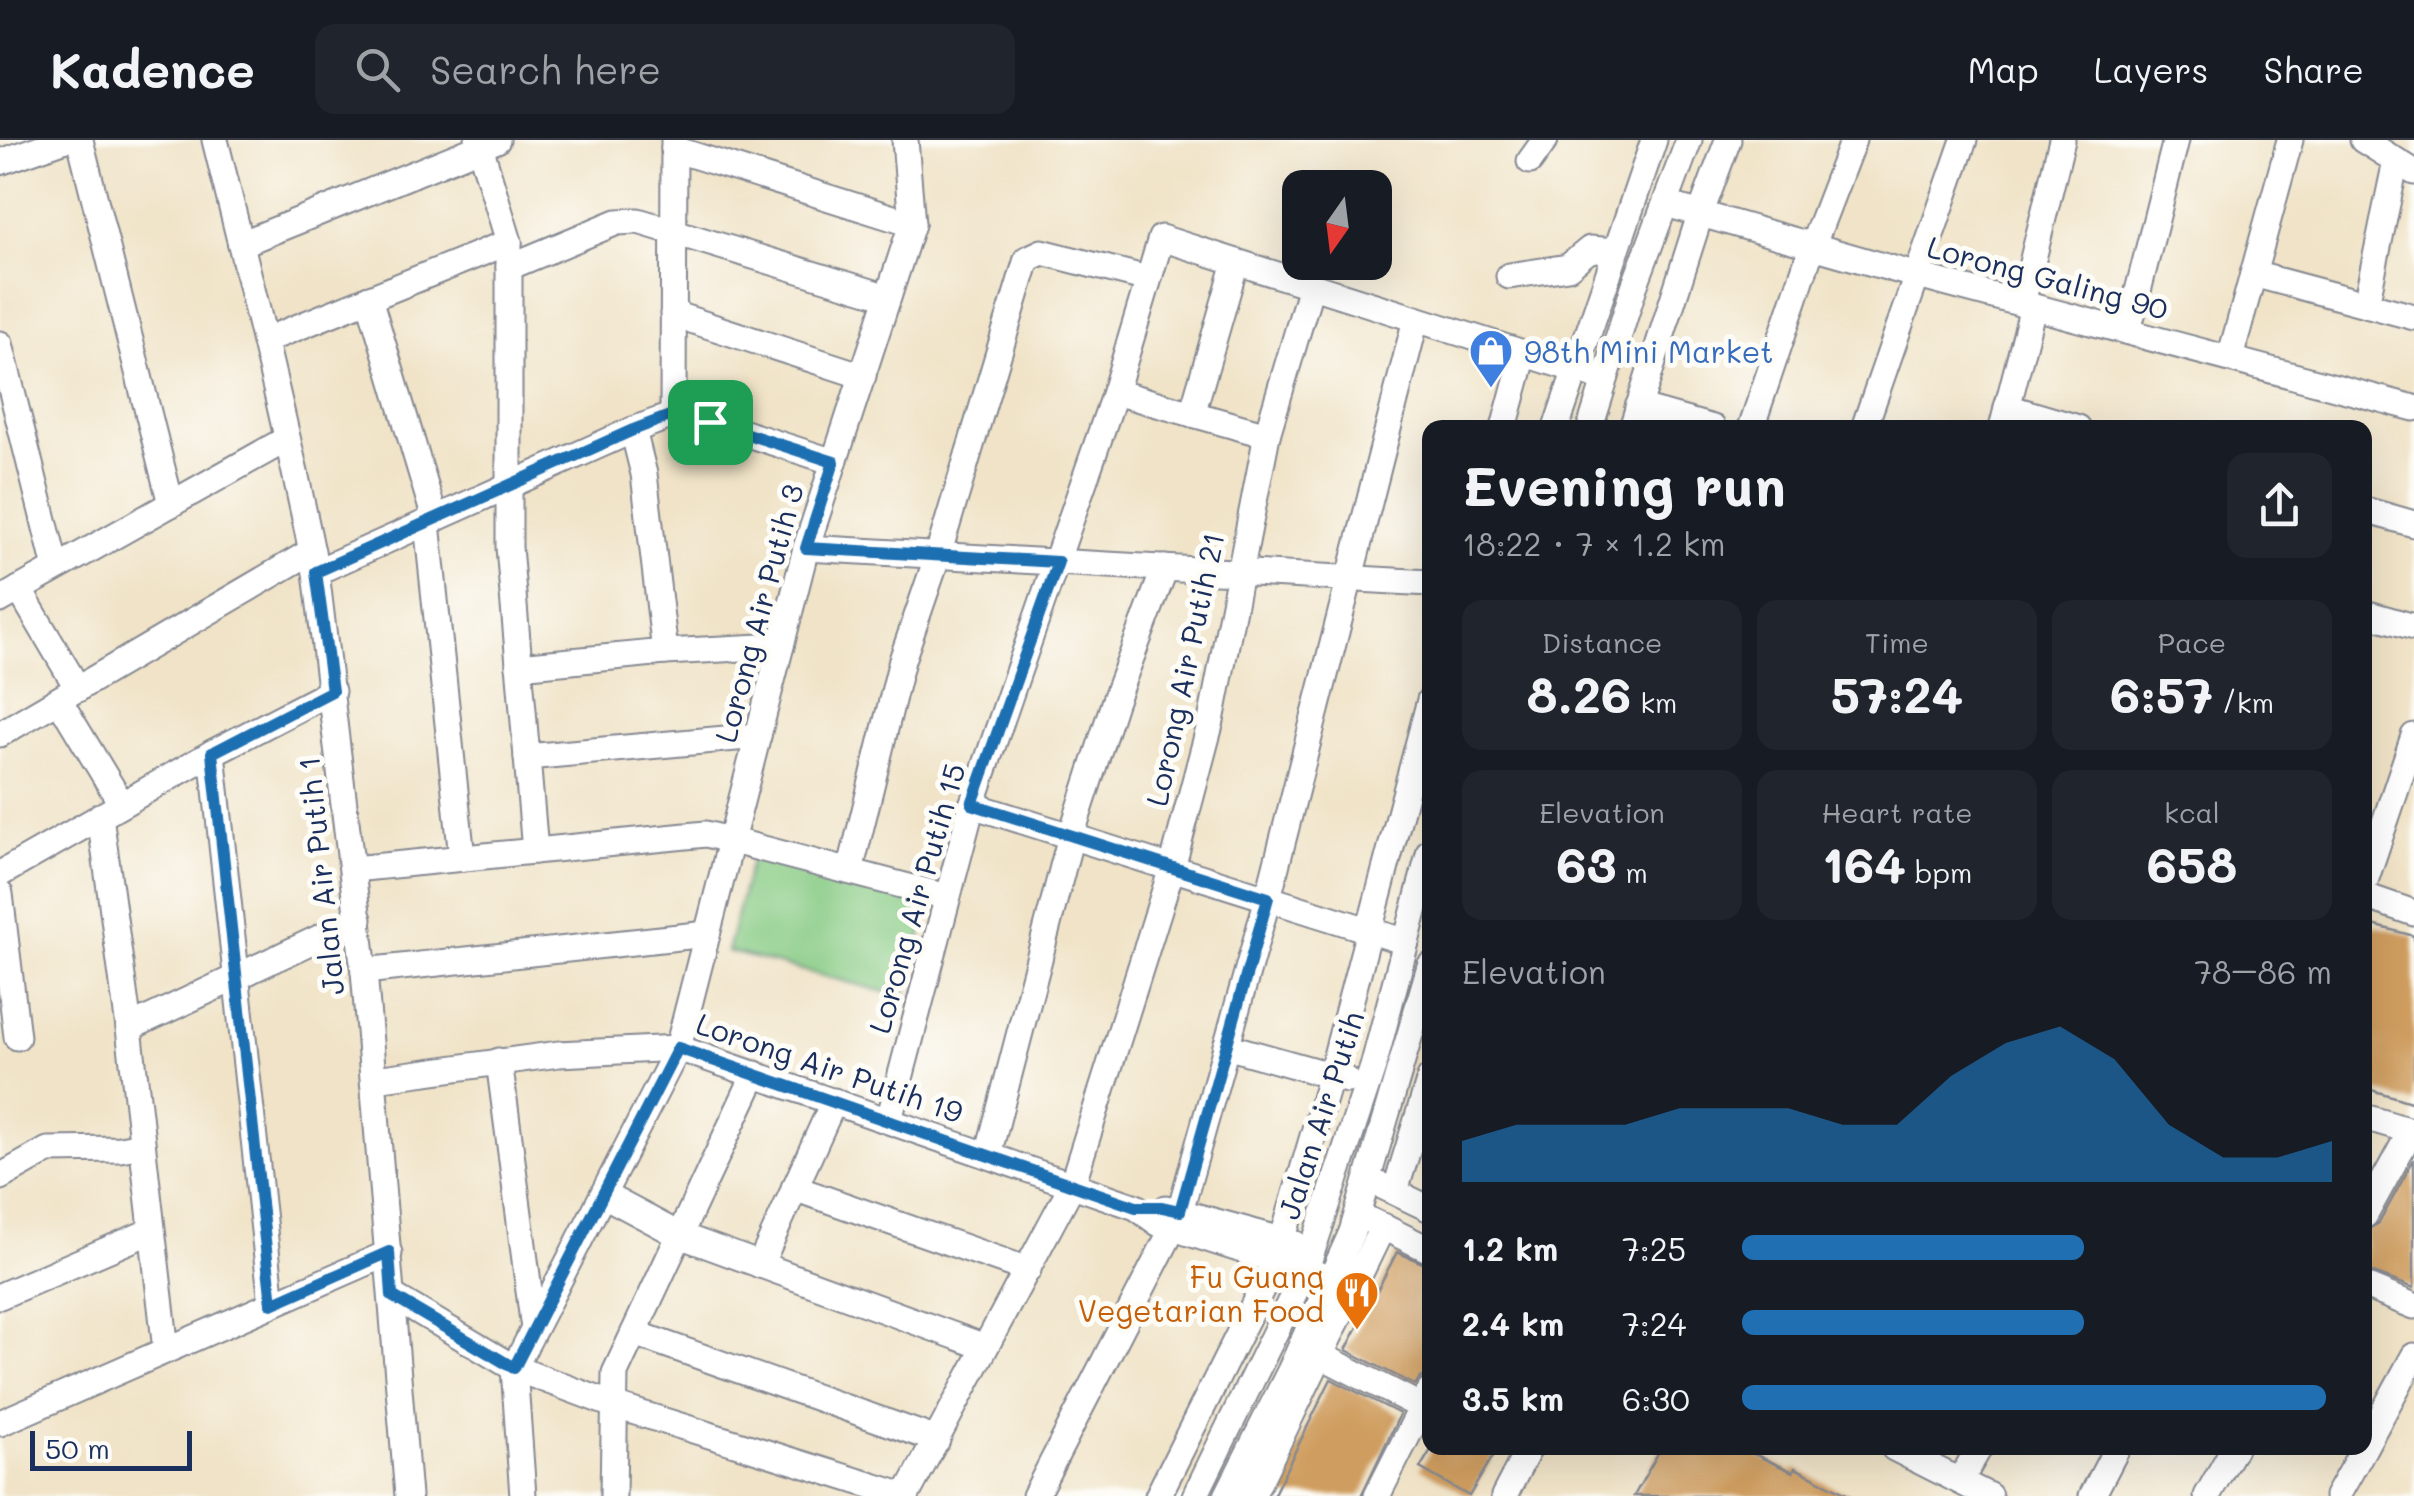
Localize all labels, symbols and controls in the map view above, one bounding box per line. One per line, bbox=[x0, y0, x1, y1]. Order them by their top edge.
search box bbox=[315, 24, 1015, 114]
text: Kadence bbox=[50, 38, 255, 100]
icon: search bbox=[350, 42, 405, 97]
text: Search here bbox=[430, 44, 661, 94]
text: Map bbox=[1967, 46, 2039, 92]
text: Layers bbox=[2094, 46, 2209, 92]
text: Share bbox=[2264, 46, 2364, 92]
north arrow bbox=[1282, 170, 1392, 280]
map controls bbox=[1282, 170, 1392, 280]
street label: Lorong Galing 90 bbox=[1923, 226, 2173, 328]
shop icon: 98th Mini Market bbox=[1468, 328, 1514, 389]
place label: 98th Mini Market bbox=[1524, 331, 1773, 371]
pin bbox=[668, 380, 753, 465]
icon: arrive bbox=[683, 395, 738, 450]
text: Evening run bbox=[1462, 448, 1786, 520]
button: share bbox=[2227, 453, 2332, 558]
street label: Lorong Air Putih 3 bbox=[704, 479, 812, 747]
text: 18:22 · 7 × 1.2 km bbox=[1462, 522, 1726, 564]
street label: Lorong Air Putih 21 bbox=[1135, 529, 1233, 809]
text: Distance bbox=[1542, 624, 1662, 660]
text: Time bbox=[1865, 624, 1929, 660]
text: Pace bbox=[2158, 624, 2226, 660]
text: 8.26 bbox=[1527, 660, 1631, 726]
text: 57:24 bbox=[1831, 660, 1963, 726]
text: 6:57 bbox=[2110, 660, 2213, 726]
text: km bbox=[1631, 684, 1677, 720]
text: /km bbox=[2213, 684, 2274, 720]
street label: Jalan Air Putih 1 bbox=[288, 755, 352, 997]
street label: Lorong Air Putih 15 bbox=[858, 758, 974, 1038]
text: Elevation bbox=[1539, 794, 1665, 830]
text: Heart rate bbox=[1821, 794, 1973, 830]
text: kcal bbox=[2164, 794, 2220, 830]
text: 63 bbox=[1556, 830, 1616, 896]
text: 164 bbox=[1822, 830, 1906, 896]
text: 658 bbox=[2147, 830, 2237, 896]
text: m bbox=[1616, 854, 1648, 890]
text: bpm bbox=[1906, 854, 1972, 890]
text: Elevation bbox=[1462, 950, 1606, 992]
text: 78–86 m bbox=[2194, 950, 2332, 992]
street label: Lorong Air Putih 19 bbox=[691, 1003, 969, 1131]
street label: Jalan Air Putih bbox=[1268, 1006, 1372, 1224]
text: 1.2 km bbox=[1462, 1227, 1558, 1269]
text: 7:25 bbox=[1622, 1227, 1686, 1269]
place label: Fu Guang Vegetarian Food bbox=[1078, 1256, 1324, 1330]
restaurant icon: Fu Guang Vegetarian Food bbox=[1334, 1270, 1380, 1331]
text: 2.4 km bbox=[1462, 1302, 1564, 1344]
text: 7:24 bbox=[1622, 1302, 1686, 1344]
text: 3.5 km bbox=[1462, 1377, 1564, 1419]
text: 6:30 bbox=[1622, 1377, 1690, 1419]
scale bar bbox=[30, 1426, 192, 1470]
text: 50 m bbox=[45, 1430, 110, 1466]

